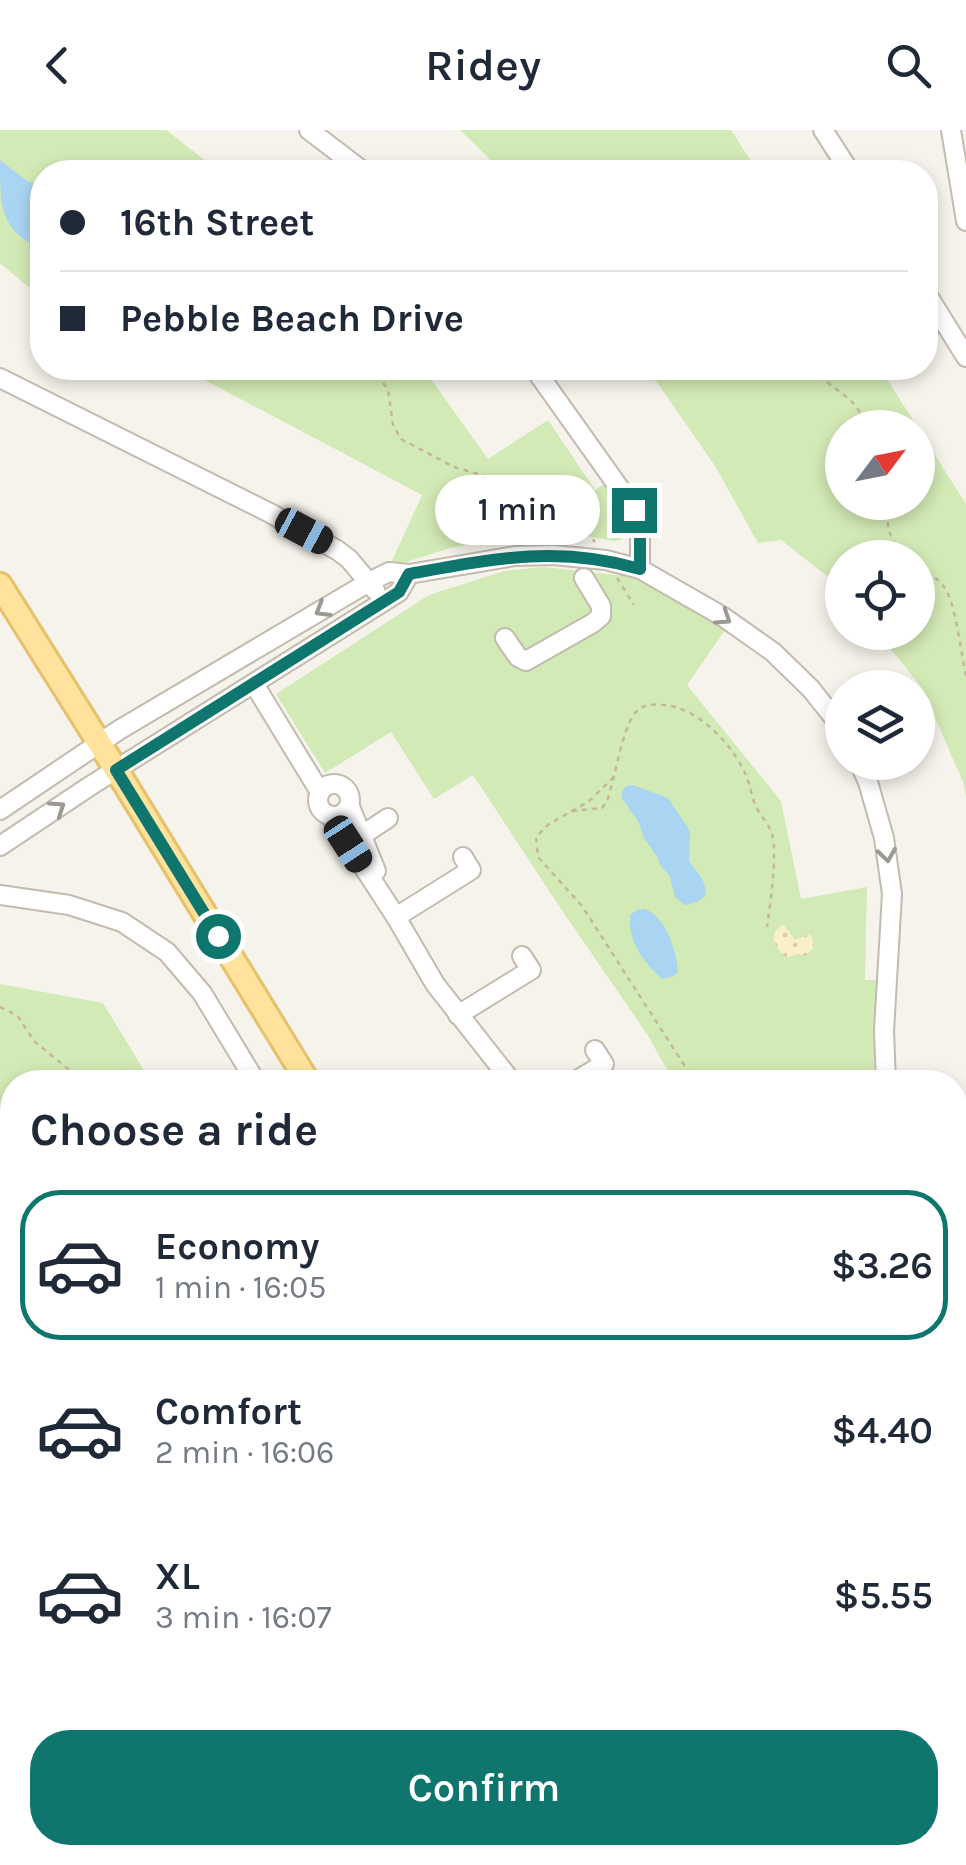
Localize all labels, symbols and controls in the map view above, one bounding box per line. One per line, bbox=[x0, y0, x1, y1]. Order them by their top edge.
icon: back bbox=[30, 38, 85, 93]
icon: search bbox=[881, 38, 936, 93]
text: Ridey bbox=[425, 39, 541, 91]
text: 16th Street bbox=[120, 200, 314, 245]
text: Pebble Beach Drive bbox=[120, 296, 464, 341]
north arrow bbox=[825, 410, 935, 520]
map controls bbox=[825, 410, 935, 780]
callout: 1 min bbox=[434, 475, 599, 545]
route end bbox=[612, 488, 657, 533]
text: 1 min bbox=[478, 491, 557, 528]
car bbox=[270, 504, 338, 558]
button: locate bbox=[825, 540, 935, 650]
one-way arrow bbox=[315, 598, 333, 617]
one-way arrow bbox=[713, 606, 731, 625]
button: layers bbox=[825, 670, 935, 780]
one-way arrow bbox=[48, 801, 66, 820]
car bbox=[319, 811, 377, 877]
one-way arrow bbox=[875, 847, 896, 864]
route start bbox=[196, 914, 241, 959]
text: Choose a ride bbox=[30, 1104, 318, 1156]
icon: car bbox=[35, 1220, 125, 1310]
text: Economy bbox=[155, 1224, 319, 1269]
text: $3.26 bbox=[831, 1243, 933, 1288]
text: 1 min · 16:05 bbox=[155, 1269, 326, 1306]
icon: car bbox=[35, 1385, 125, 1475]
text: Comfort bbox=[155, 1389, 302, 1434]
text: $4.40 bbox=[832, 1408, 933, 1453]
text: 2 min · 16:06 bbox=[155, 1434, 334, 1471]
icon: car bbox=[35, 1550, 125, 1640]
text: XL bbox=[155, 1554, 200, 1599]
text: $5.55 bbox=[834, 1573, 933, 1618]
text: 3 min · 16:07 bbox=[155, 1599, 331, 1636]
button: Confirm bbox=[30, 1730, 938, 1845]

